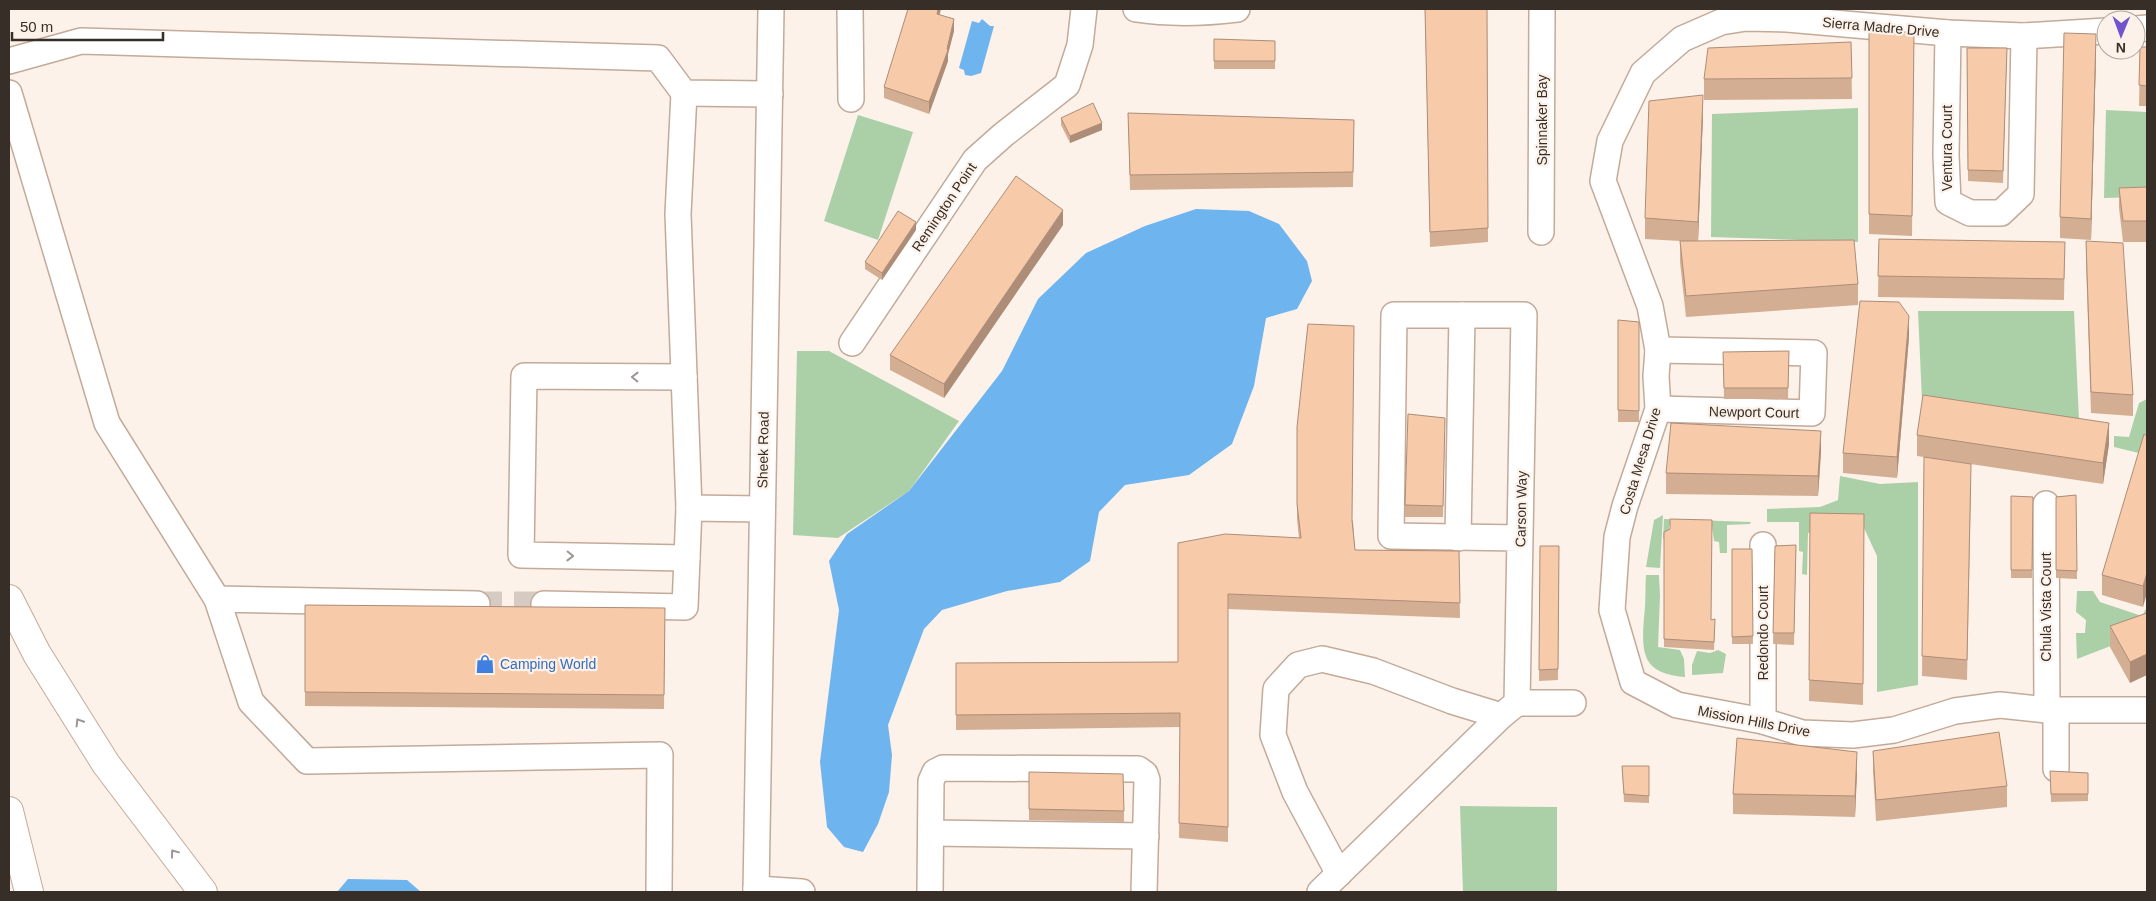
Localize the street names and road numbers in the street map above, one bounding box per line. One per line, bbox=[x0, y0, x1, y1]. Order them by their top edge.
street label: Sierra Madre Drive bbox=[1822, 14, 1940, 40]
street label: Spinnaker Bay bbox=[1534, 74, 1550, 166]
street label: Ventura Court bbox=[1939, 105, 1955, 191]
street label: Remington Point bbox=[908, 160, 980, 254]
street label: Newport Court bbox=[1709, 403, 1799, 421]
street label: Costa Mesa Drive bbox=[1616, 405, 1664, 517]
street label: Sheek Road bbox=[754, 411, 772, 489]
street label: Carson Way bbox=[1512, 471, 1530, 547]
street label: Chula Vista Court bbox=[2038, 552, 2054, 662]
street label: Redondo Court bbox=[1755, 585, 1771, 680]
street label: Mission Hills Drive bbox=[1696, 702, 1812, 740]

